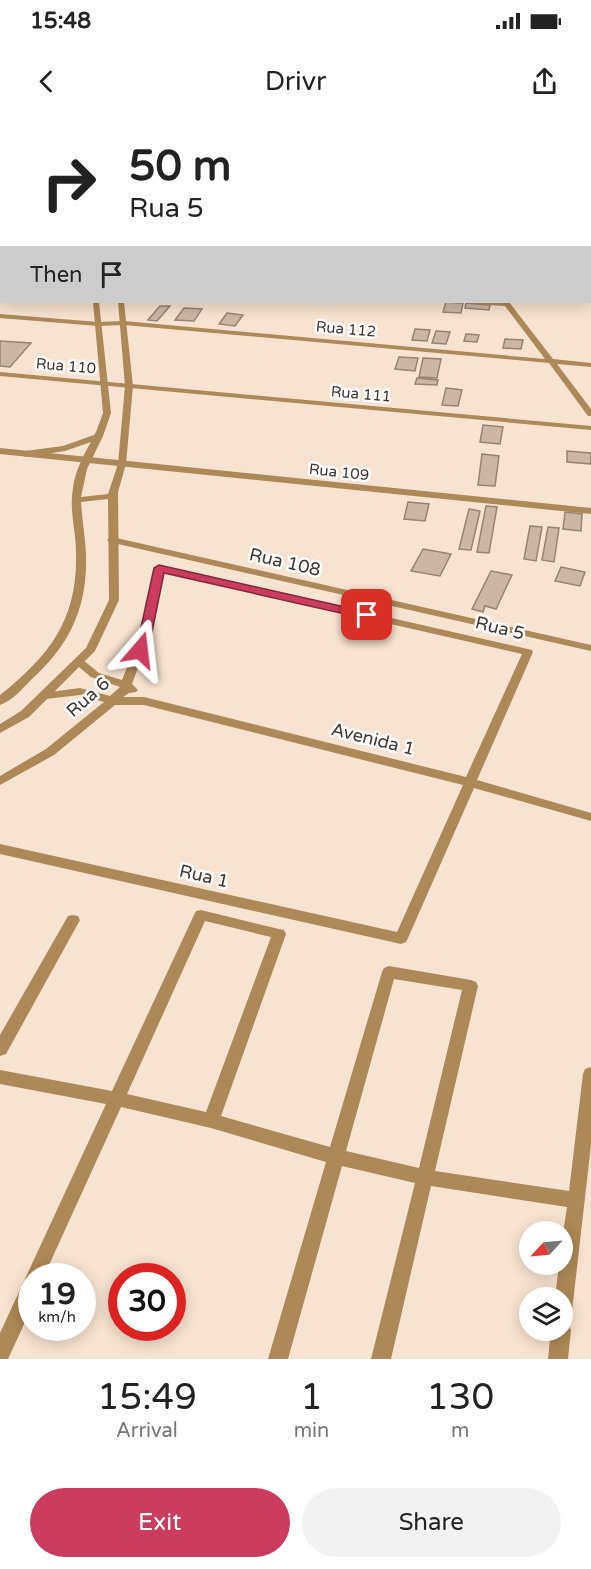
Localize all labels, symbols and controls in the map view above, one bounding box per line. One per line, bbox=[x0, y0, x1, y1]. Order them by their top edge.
text: 15:48 bbox=[30, 8, 91, 34]
icon: back bbox=[30, 65, 63, 98]
text: Drivr bbox=[265, 65, 326, 98]
icon: share bbox=[528, 65, 561, 98]
text: 50 m bbox=[129, 141, 231, 192]
icon: right bbox=[30, 144, 108, 222]
text: Rua 5 bbox=[129, 192, 204, 225]
icon: arrive bbox=[95, 258, 128, 291]
text: Then bbox=[30, 262, 83, 288]
street label: Rua 112 bbox=[315, 317, 377, 341]
street label: Rua 110 bbox=[35, 354, 97, 378]
street label: Rua 111 bbox=[330, 382, 392, 406]
street label: Rua 109 bbox=[308, 460, 370, 484]
street label: Rua 108 bbox=[247, 543, 323, 581]
pin bbox=[341, 589, 392, 640]
icon: arrive bbox=[350, 598, 383, 631]
street label: Rua 5 bbox=[473, 611, 527, 645]
position arrow bbox=[108, 618, 172, 682]
street label: Rua 6 bbox=[62, 672, 114, 722]
street label: Avenida 1 bbox=[329, 718, 417, 760]
street label: Rua 1 bbox=[177, 860, 231, 892]
north arrow bbox=[519, 1221, 573, 1275]
map controls bbox=[519, 1221, 573, 1341]
speed limit sign: 30 bbox=[108, 1263, 186, 1341]
text: 19 bbox=[38, 1276, 76, 1313]
button: layers bbox=[519, 1287, 573, 1341]
text: km/h bbox=[38, 1308, 76, 1326]
text: 15:49 bbox=[97, 1376, 197, 1419]
text: 1 bbox=[300, 1376, 323, 1419]
text: 130 bbox=[426, 1376, 494, 1419]
text: Arrival bbox=[116, 1419, 178, 1443]
text: min bbox=[294, 1419, 329, 1443]
text: m bbox=[451, 1419, 469, 1443]
button: Exit bbox=[30, 1488, 290, 1557]
button: Share bbox=[302, 1488, 561, 1557]

